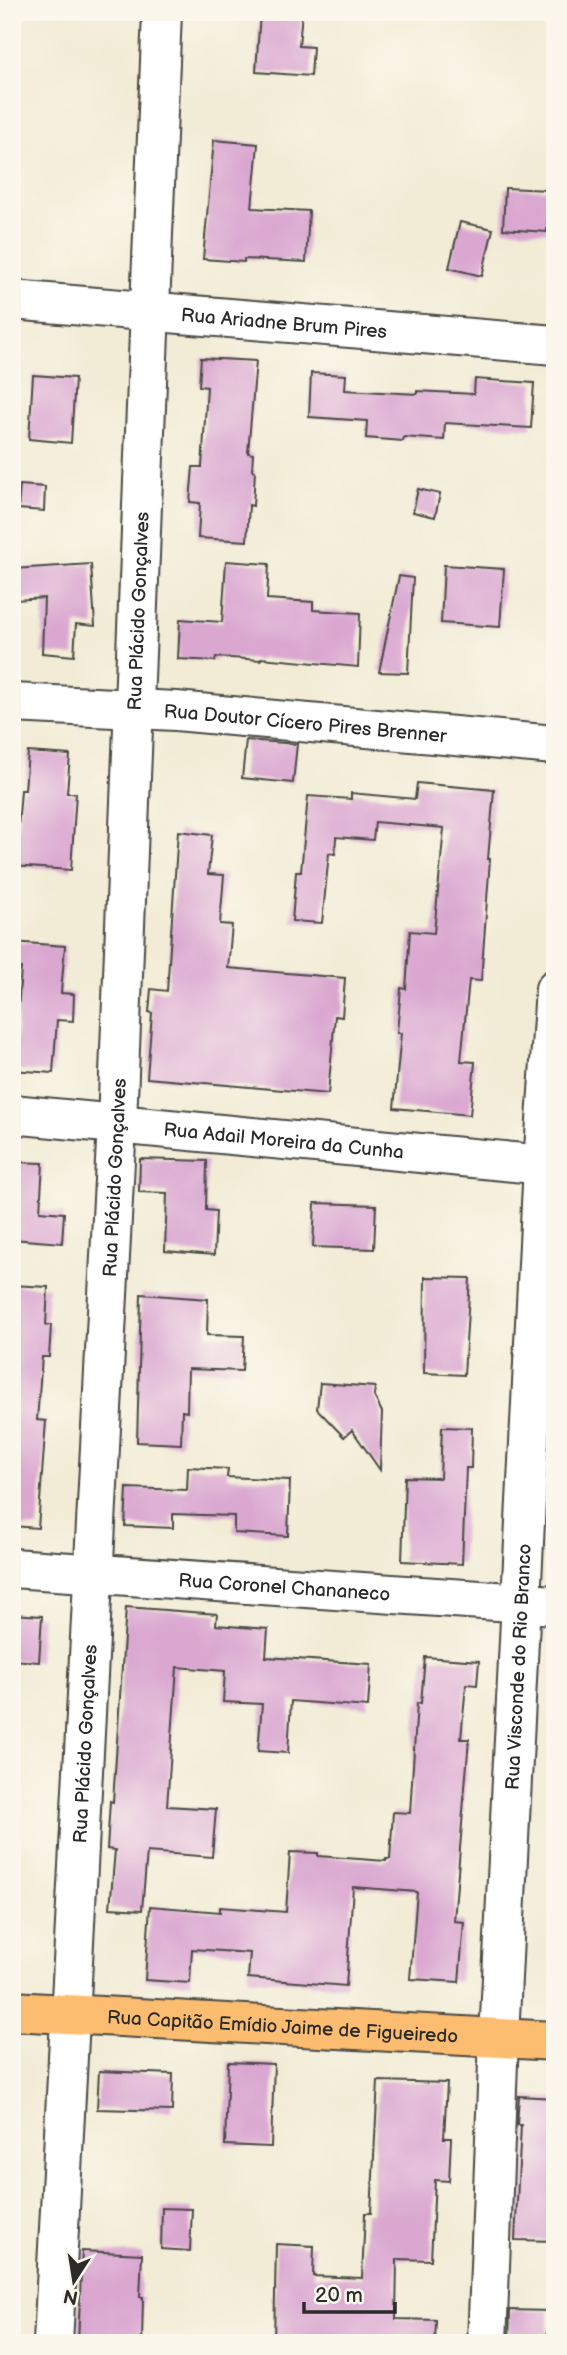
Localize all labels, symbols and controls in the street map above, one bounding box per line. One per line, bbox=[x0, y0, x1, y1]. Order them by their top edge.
street label: Rua Ariadne Brum Pires bbox=[180, 304, 388, 344]
street label: Rua Plácido Gonçalves bbox=[124, 511, 155, 711]
street label: Rua Doutor Cícero Pires Brenner bbox=[163, 700, 449, 748]
street label: Rua Plácido Gonçalves bbox=[99, 1078, 132, 1278]
street label: Rua Adail Moreira da Cunha bbox=[162, 1119, 405, 1164]
street label: Rua Visconde do Rio Branco bbox=[501, 1543, 537, 1791]
street label: Rua Coronel Chananeco bbox=[178, 1569, 391, 1607]
street label: Rua Plácido Gonçalves bbox=[69, 1644, 103, 1844]
street label: Rua Capitão Emídio Jaime de Figueiredo bbox=[106, 2006, 459, 2049]
north arrow bbox=[38, 2246, 108, 2316]
scale bar bbox=[304, 2271, 396, 2315]
text: N bbox=[61, 2283, 80, 2309]
text: 20 m bbox=[315, 2283, 363, 2308]

